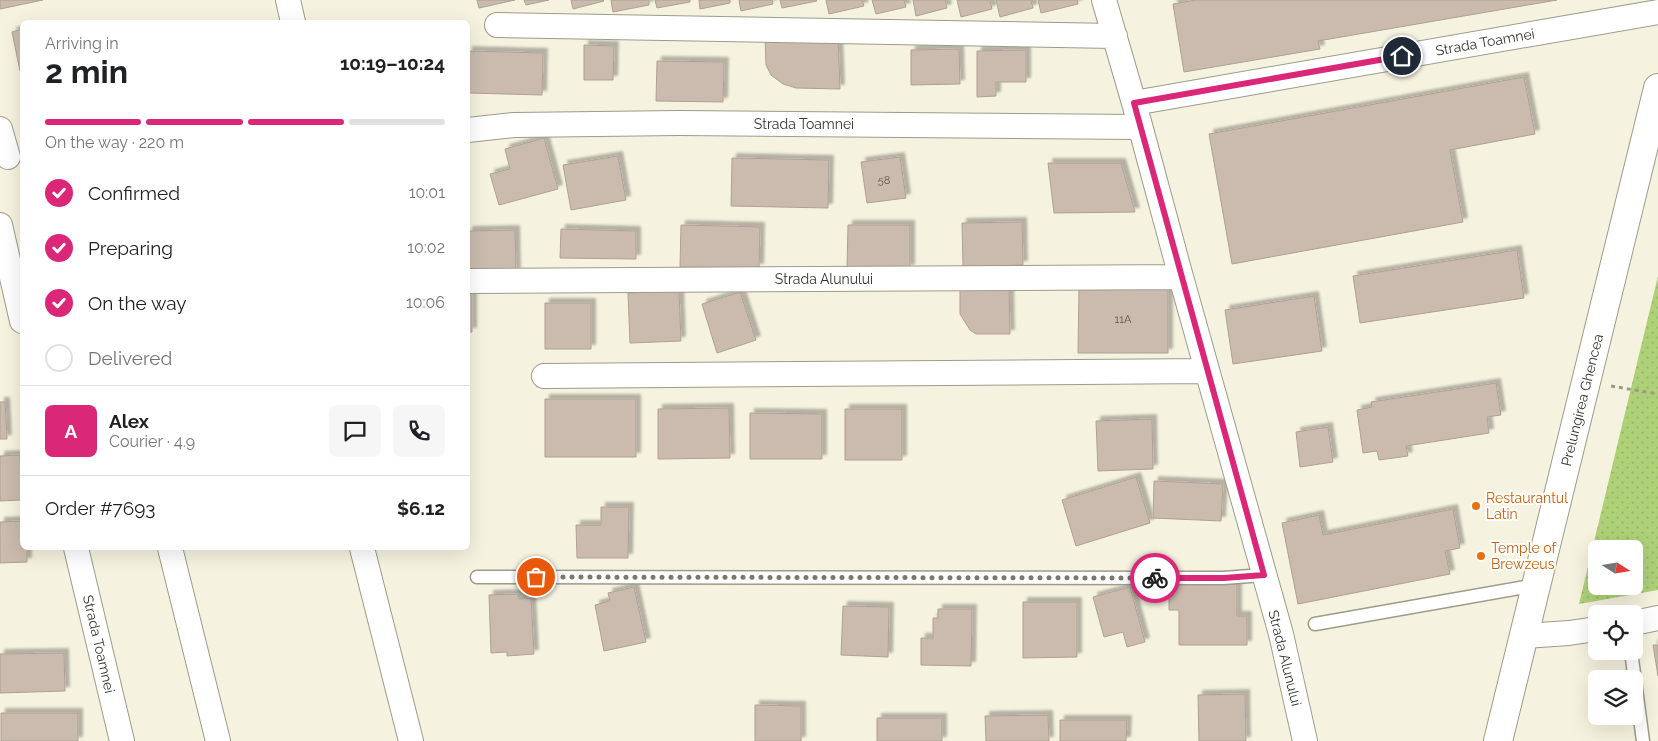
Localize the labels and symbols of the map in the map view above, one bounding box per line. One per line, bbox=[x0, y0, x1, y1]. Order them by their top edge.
street label: Strada Toamnei bbox=[1434, 25, 1536, 59]
pin bbox=[1381, 35, 1423, 77]
street label: Strada Toamnei bbox=[754, 116, 854, 132]
house number: 58 bbox=[878, 174, 890, 187]
street label: Strada Alunului bbox=[775, 271, 873, 287]
house number: 11A bbox=[1115, 313, 1132, 326]
street label: Prelungirea Ghencea bbox=[1558, 332, 1606, 468]
place label: Restaurantul Latin bbox=[1486, 490, 1568, 522]
marker: Restaurantul Latin bbox=[1470, 500, 1482, 512]
place label: Temple of Brewzeus bbox=[1491, 540, 1557, 572]
north arrow bbox=[1588, 540, 1642, 595]
marker: Temple of Brewzeus bbox=[1475, 550, 1487, 562]
courier bbox=[1130, 553, 1180, 603]
pin bbox=[515, 556, 557, 598]
street label: Strada Toamnei bbox=[80, 593, 118, 695]
street label: Strada Alunului bbox=[1265, 608, 1305, 708]

